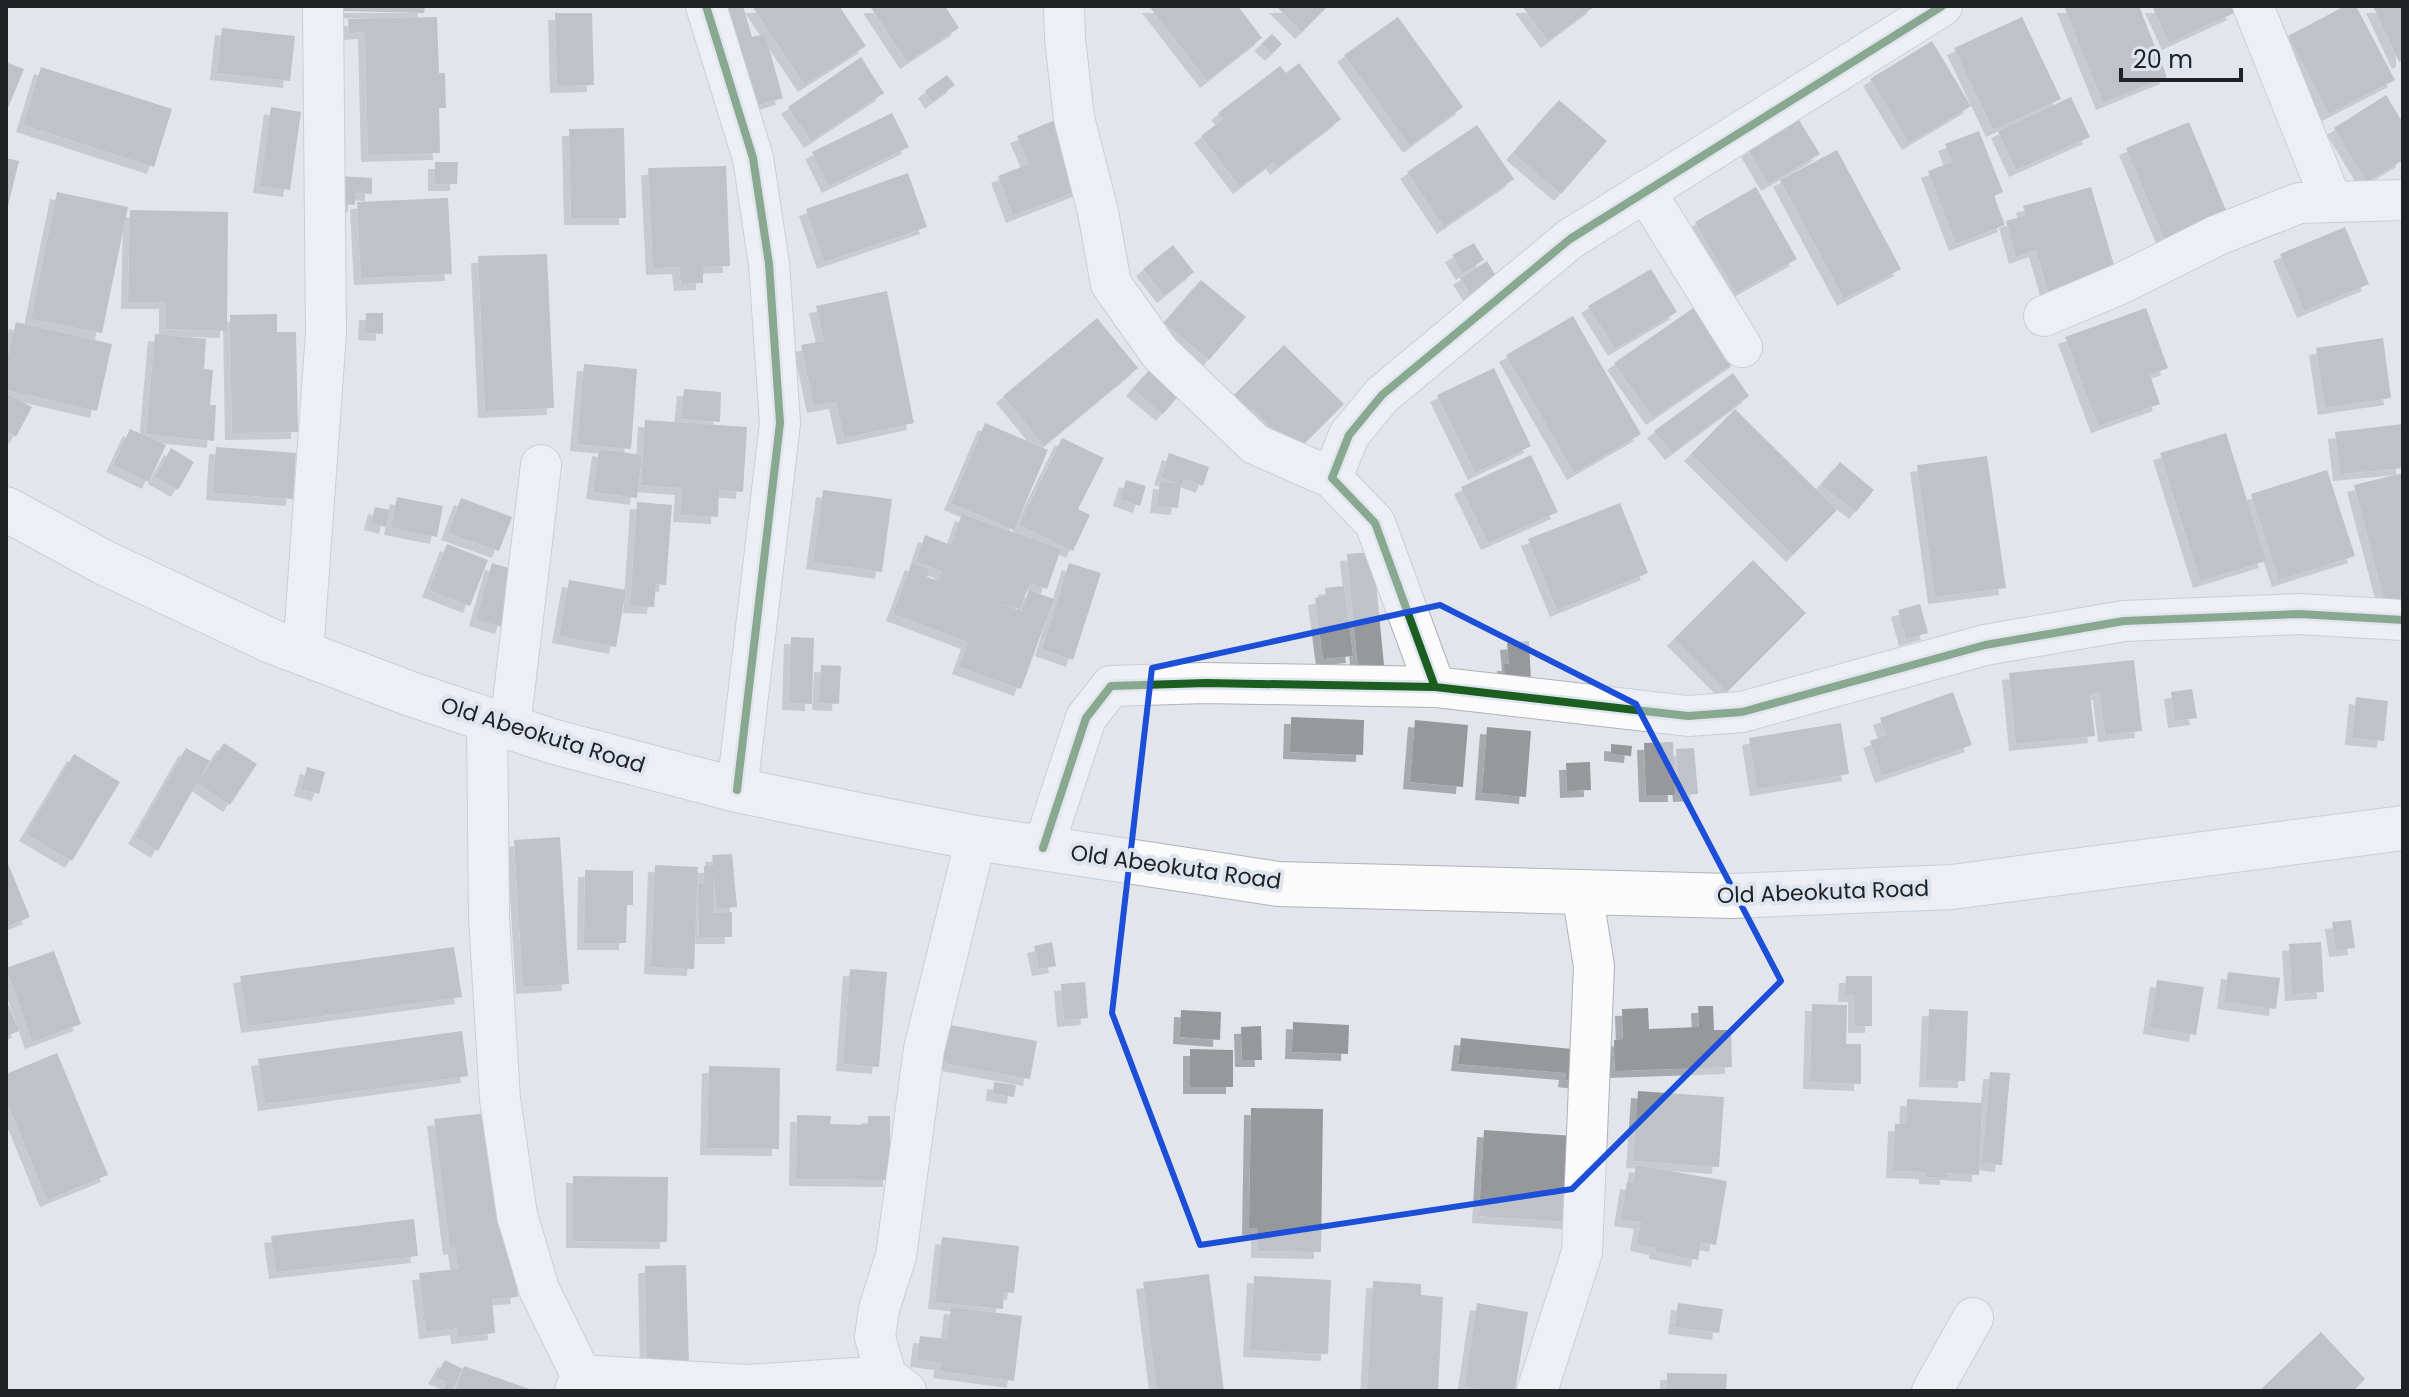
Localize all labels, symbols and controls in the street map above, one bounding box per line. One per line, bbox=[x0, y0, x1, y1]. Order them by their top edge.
scale bar bbox=[2121, 32, 2241, 82]
text: 20 m bbox=[2133, 43, 2193, 76]
street label: Old Abeokuta Road bbox=[437, 689, 649, 781]
street label: Old Abeokuta Road bbox=[1069, 837, 1283, 897]
street label: Old Abeokuta Road bbox=[1716, 873, 1930, 911]

